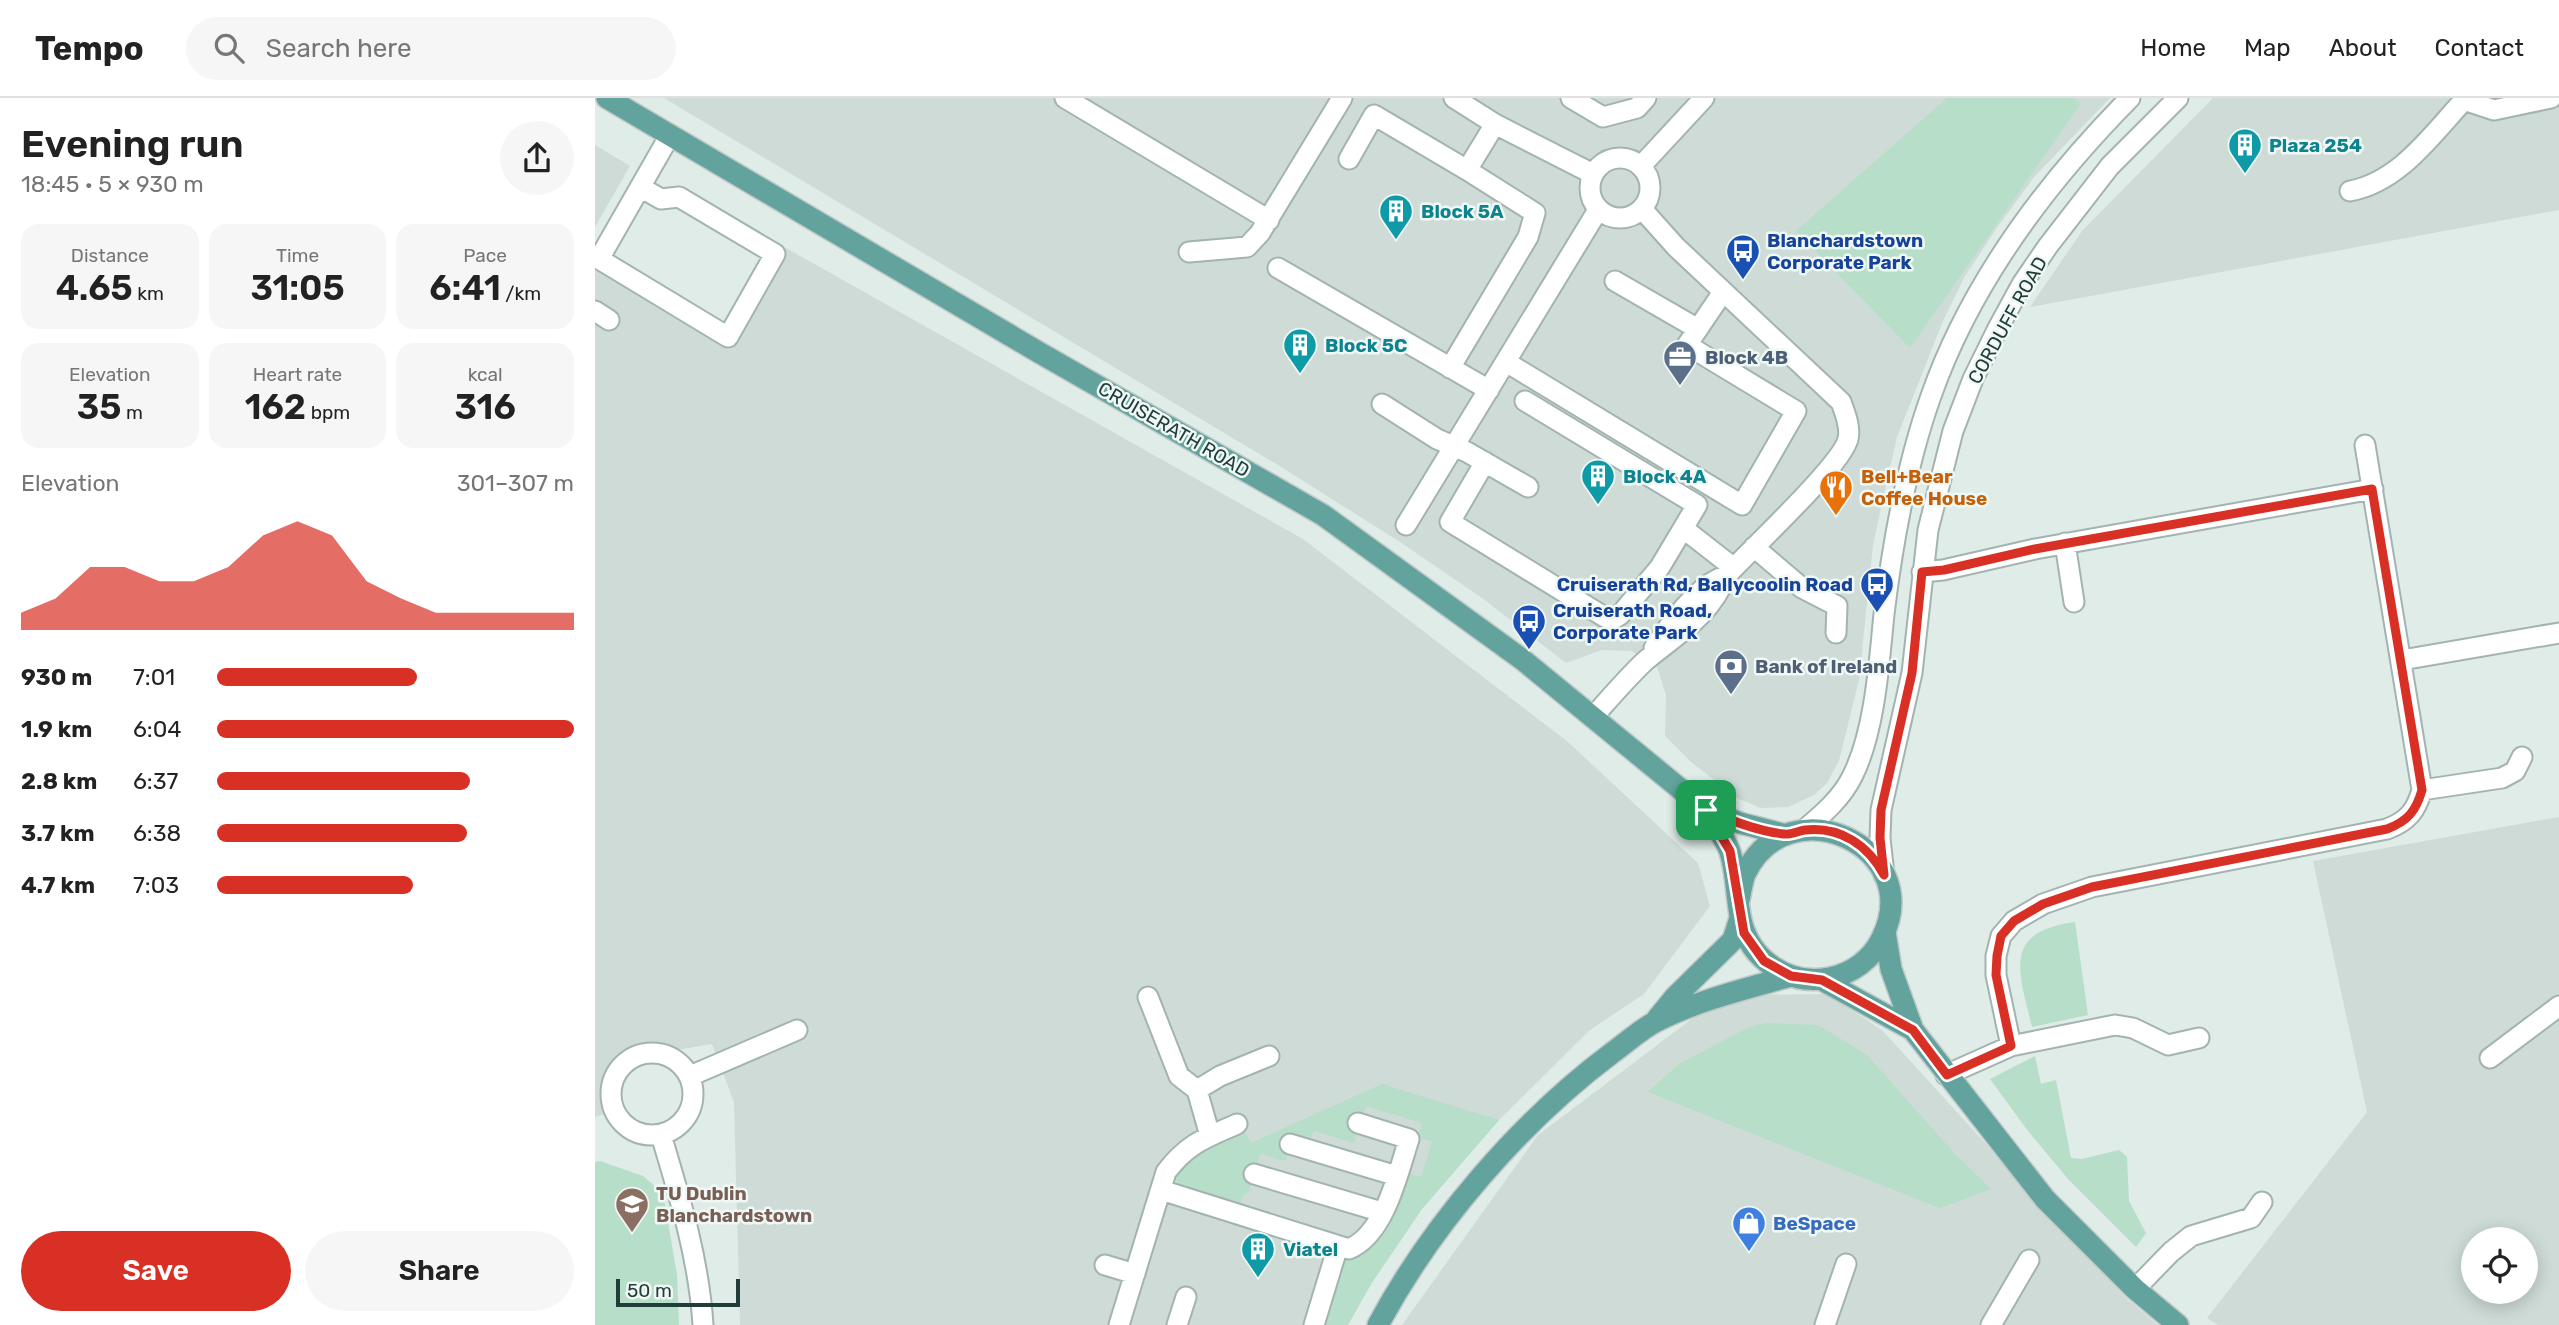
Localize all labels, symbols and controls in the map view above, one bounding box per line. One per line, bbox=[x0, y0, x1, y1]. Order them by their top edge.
search box bbox=[186, 17, 676, 80]
text: Tempo bbox=[35, 29, 144, 68]
icon: search bbox=[210, 29, 248, 67]
text: Search here bbox=[266, 33, 412, 64]
text: Home bbox=[2140, 34, 2206, 62]
text: Map bbox=[2244, 34, 2291, 62]
text: About bbox=[2329, 34, 2397, 62]
text: Contact bbox=[2435, 34, 2524, 62]
text: Evening run bbox=[21, 121, 244, 167]
button: share bbox=[500, 121, 574, 195]
building icon: Plaza 254 bbox=[2226, 126, 2264, 175]
place label: Plaza 254 bbox=[2269, 134, 2362, 157]
text: 18:45 · 5 × 930 m bbox=[21, 170, 204, 198]
building icon: Block 5A bbox=[1377, 192, 1415, 241]
place label: Block 5A bbox=[1421, 200, 1504, 223]
place label: Blanchardstown Corporate Park bbox=[1767, 229, 1923, 274]
bus stop icon: Blanchardstown Corporate Park bbox=[1724, 232, 1762, 281]
text: Distance bbox=[71, 244, 149, 267]
text: Time bbox=[276, 244, 319, 267]
text: Pace bbox=[463, 244, 507, 267]
street label: CORDUFF ROAD bbox=[1963, 253, 2052, 388]
text: 4.65 bbox=[56, 267, 133, 309]
text: 31:05 bbox=[250, 267, 345, 309]
text: 6:41 bbox=[429, 267, 501, 309]
text: km bbox=[133, 282, 164, 305]
text: /km bbox=[501, 282, 541, 305]
building icon: Block 5C bbox=[1281, 326, 1319, 375]
place label: Block 5C bbox=[1325, 334, 1407, 357]
office icon: Block 4B bbox=[1661, 338, 1699, 387]
place label: Block 4B bbox=[1705, 346, 1788, 369]
text: Elevation bbox=[69, 363, 151, 386]
text: Heart rate bbox=[253, 363, 342, 386]
text: kcal bbox=[468, 363, 503, 386]
street label: CRUISERATH ROAD bbox=[1094, 377, 1253, 482]
text: 35 bbox=[77, 386, 121, 428]
text: 162 bbox=[245, 386, 306, 428]
text: 316 bbox=[455, 386, 516, 428]
text: m bbox=[121, 401, 143, 424]
text: bpm bbox=[306, 401, 350, 424]
building icon: Block 4A bbox=[1579, 457, 1617, 506]
place label: Block 4A bbox=[1623, 465, 1707, 488]
place label: Bell+Bear Coffee House bbox=[1861, 465, 1987, 510]
restaurant icon: Bell+Bear Coffee House bbox=[1817, 468, 1855, 517]
text: Elevation bbox=[21, 469, 120, 497]
text: 301–307 m bbox=[457, 469, 574, 497]
bus stop icon: Cruiserath Rd, Ballycoolin Road bbox=[1858, 565, 1896, 614]
place label: Cruiserath Rd, Ballycoolin Road bbox=[1557, 573, 1853, 596]
place label: Cruiserath Road, Corporate Park bbox=[1553, 599, 1712, 644]
bus stop icon: Cruiserath Road, Corporate Park bbox=[1510, 602, 1548, 651]
bank icon: Bank of Ireland bbox=[1712, 647, 1750, 696]
place label: Bank of Ireland bbox=[1755, 655, 1897, 678]
text: 930 m bbox=[21, 663, 92, 691]
text: 7:01 bbox=[133, 663, 175, 691]
text: 1.9 km bbox=[21, 715, 92, 743]
text: 6:04 bbox=[133, 715, 182, 743]
text: 2.8 km bbox=[21, 767, 97, 795]
text: 6:37 bbox=[133, 767, 178, 795]
pin bbox=[1676, 780, 1736, 840]
icon: arrive bbox=[1687, 791, 1725, 829]
text: 3.7 km bbox=[21, 819, 95, 847]
text: 6:38 bbox=[133, 819, 181, 847]
text: 4.7 km bbox=[21, 871, 95, 899]
text: 7:03 bbox=[133, 871, 179, 899]
place label: TU Dublin Blanchardstown bbox=[656, 1182, 812, 1227]
school or university icon: TU Dublin Blanchardstown bbox=[613, 1185, 651, 1234]
shop icon: BeSpace bbox=[1730, 1204, 1768, 1253]
place label: BeSpace bbox=[1773, 1212, 1856, 1235]
map controls bbox=[2461, 1227, 2538, 1304]
button: locate bbox=[2461, 1227, 2538, 1304]
building icon: Viatel bbox=[1239, 1230, 1277, 1279]
button: Save bbox=[21, 1231, 291, 1311]
button: Share bbox=[305, 1231, 574, 1311]
place label: Viatel bbox=[1283, 1238, 1338, 1261]
scale bar bbox=[616, 1276, 740, 1308]
text: 50 m bbox=[627, 1279, 672, 1302]

